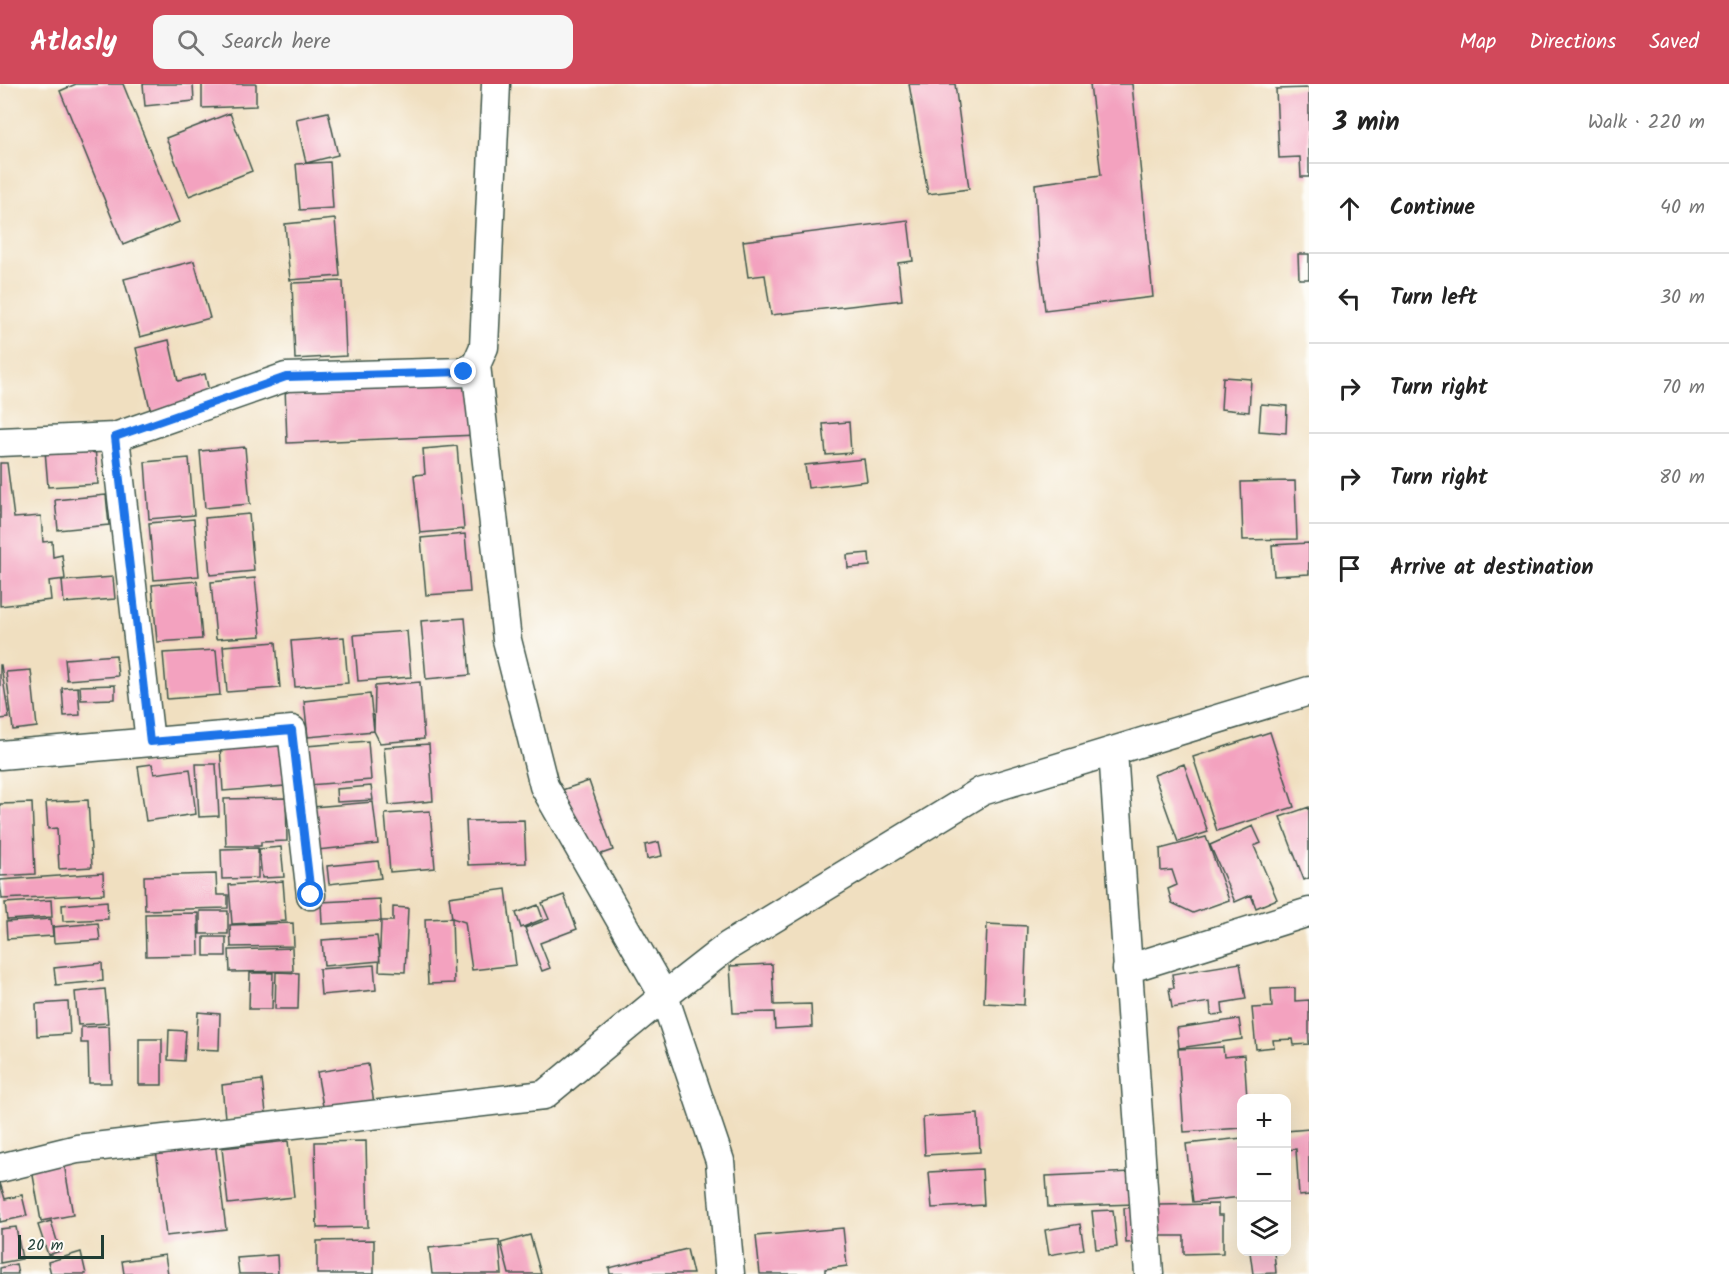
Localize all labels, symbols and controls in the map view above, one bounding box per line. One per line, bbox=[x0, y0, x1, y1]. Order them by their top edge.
search box bbox=[153, 15, 573, 69]
text: Atlasly bbox=[30, 20, 117, 65]
text: Search here bbox=[222, 25, 331, 60]
icon: search bbox=[174, 26, 207, 59]
text: Map bbox=[1460, 26, 1496, 59]
text: Directions bbox=[1529, 26, 1616, 59]
text: Saved bbox=[1649, 26, 1699, 59]
text: 3 min bbox=[1333, 102, 1400, 144]
text: Walk · 220 m bbox=[1588, 107, 1705, 139]
text: Continue bbox=[1390, 191, 1475, 226]
icon: ahead bbox=[1333, 192, 1366, 225]
text: 40 m bbox=[1660, 192, 1705, 224]
text: Turn left bbox=[1390, 281, 1477, 316]
icon: left bbox=[1333, 282, 1366, 315]
text: 30 m bbox=[1660, 282, 1705, 314]
route end bbox=[450, 358, 476, 384]
text: Turn right bbox=[1390, 371, 1488, 406]
icon: right bbox=[1333, 372, 1366, 405]
text: 70 m bbox=[1662, 372, 1705, 404]
text: Turn right bbox=[1390, 461, 1488, 496]
icon: right bbox=[1333, 462, 1366, 495]
text: 80 m bbox=[1659, 462, 1705, 494]
text: Arrive at destination bbox=[1390, 551, 1593, 586]
icon: arrive bbox=[1333, 552, 1366, 585]
route start bbox=[297, 881, 323, 907]
map controls bbox=[1237, 1094, 1291, 1256]
button: + bbox=[1237, 1094, 1291, 1148]
button: − bbox=[1237, 1148, 1291, 1202]
button: layers bbox=[1237, 1202, 1291, 1256]
scale bar bbox=[18, 1232, 104, 1260]
text: 20 m bbox=[27, 1233, 63, 1258]

